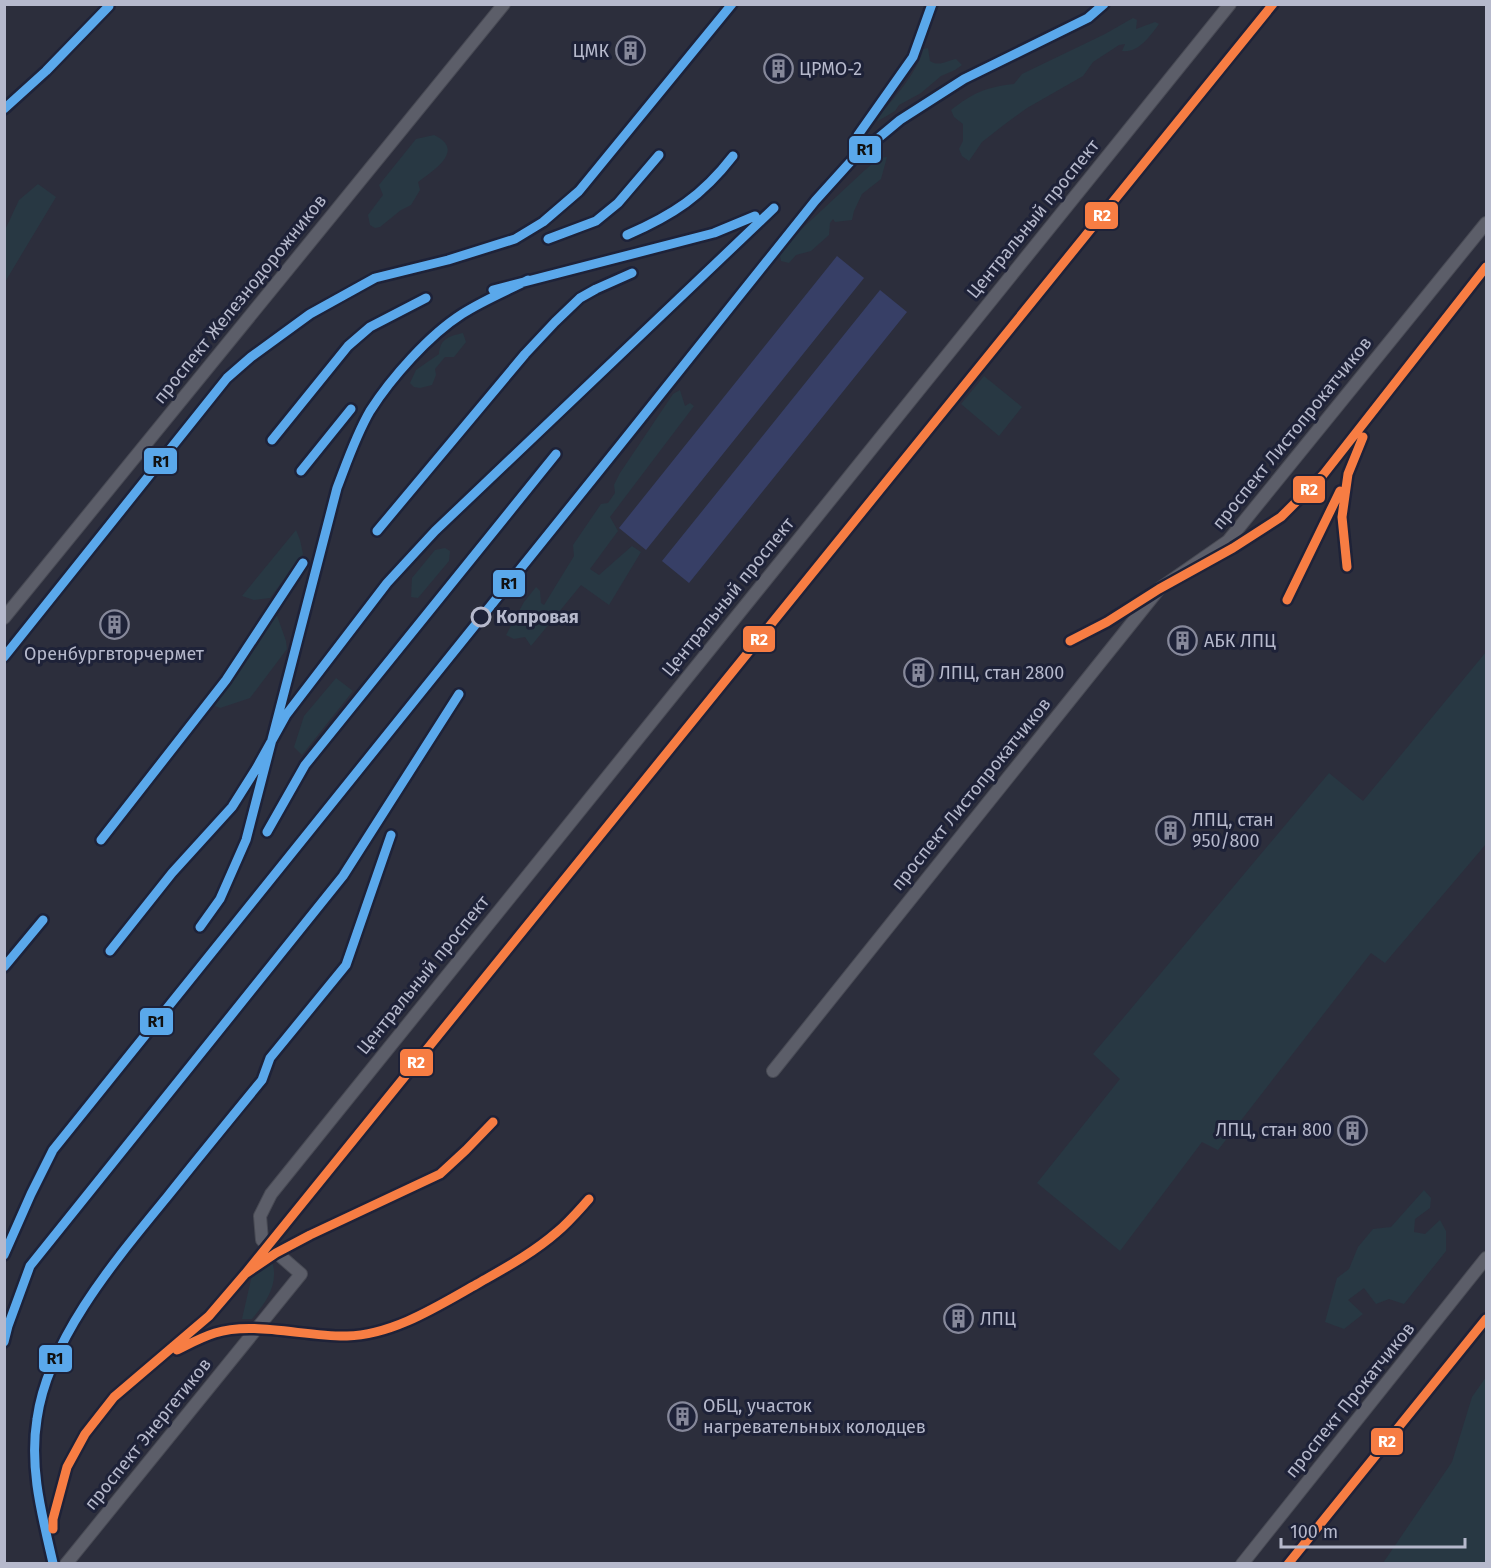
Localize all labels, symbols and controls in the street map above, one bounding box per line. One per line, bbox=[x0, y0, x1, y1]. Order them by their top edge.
building icon: ЦМК bbox=[614, 35, 646, 67]
place label: ЦМК bbox=[572, 40, 609, 62]
building icon: ЦРМО-2 bbox=[762, 53, 794, 85]
place label: ЦРМО-2 bbox=[799, 58, 862, 80]
street label: Центральный проспект bbox=[962, 134, 1104, 303]
line badge: R1 bbox=[848, 135, 882, 164]
text: R1 bbox=[856, 140, 874, 159]
street label: проспект Железнодорожников bbox=[149, 190, 331, 408]
line badge: R2 bbox=[1084, 201, 1119, 230]
text: R2 bbox=[1093, 206, 1111, 225]
street label: проспект Листопрокатчиков bbox=[1207, 332, 1377, 534]
line badge: R1 bbox=[143, 447, 178, 475]
text: R1 bbox=[152, 452, 170, 471]
line badge: R2 bbox=[1292, 475, 1326, 504]
text: R2 bbox=[1300, 480, 1318, 499]
street label: Центральный проспект bbox=[657, 512, 799, 681]
line badge: R1 bbox=[492, 569, 526, 598]
text: R1 bbox=[500, 574, 518, 593]
place label: Копровая bbox=[496, 606, 579, 628]
marker: Копровая bbox=[471, 607, 491, 627]
building icon: Оренбургвторчермет bbox=[98, 609, 130, 641]
line badge: R2 bbox=[742, 625, 776, 653]
building icon: АБК ЛПЦ bbox=[1167, 625, 1199, 657]
text: R2 bbox=[750, 630, 768, 649]
place label: АБК ЛПЦ bbox=[1204, 630, 1276, 652]
place label: Оренбургвторчермет bbox=[24, 643, 205, 665]
building icon: ЛПЦ, стан 2800 bbox=[902, 657, 934, 689]
place label: ЛПЦ, стан 2800 bbox=[939, 662, 1064, 684]
street label: проспект Листопрокатчиков bbox=[886, 693, 1056, 895]
place label: ЛПЦ, стан 950/800 bbox=[1192, 809, 1274, 852]
building icon: ЛПЦ, стан 950/800 bbox=[1155, 814, 1187, 846]
street label: Центральный проспект bbox=[352, 890, 494, 1059]
line badge: R1 bbox=[139, 1007, 174, 1036]
text: R1 bbox=[147, 1012, 165, 1031]
line badge: R2 bbox=[399, 1048, 434, 1077]
text: R2 bbox=[407, 1053, 425, 1072]
building icon: ЛПЦ, стан 800 bbox=[1337, 1114, 1369, 1146]
place label: ЛПЦ, стан 800 bbox=[1216, 1119, 1332, 1141]
building icon: ЛПЦ bbox=[943, 1303, 975, 1335]
place label: ЛПЦ bbox=[980, 1308, 1016, 1330]
street label: проспект Прокатчиков bbox=[1281, 1318, 1419, 1482]
line badge: R1 bbox=[38, 1344, 73, 1373]
text: R1 bbox=[46, 1349, 64, 1368]
street label: проспект Энергетиков bbox=[80, 1354, 216, 1514]
place label: ОБЦ, участок нагревательных колодцев bbox=[703, 1395, 926, 1438]
building icon: ОБЦ, участок нагревательных колодцев bbox=[666, 1400, 698, 1432]
line badge: R2 bbox=[1370, 1427, 1404, 1456]
text: R2 bbox=[1378, 1432, 1396, 1451]
scale bar bbox=[1281, 1511, 1466, 1549]
text: 100 m bbox=[1290, 1521, 1338, 1543]

